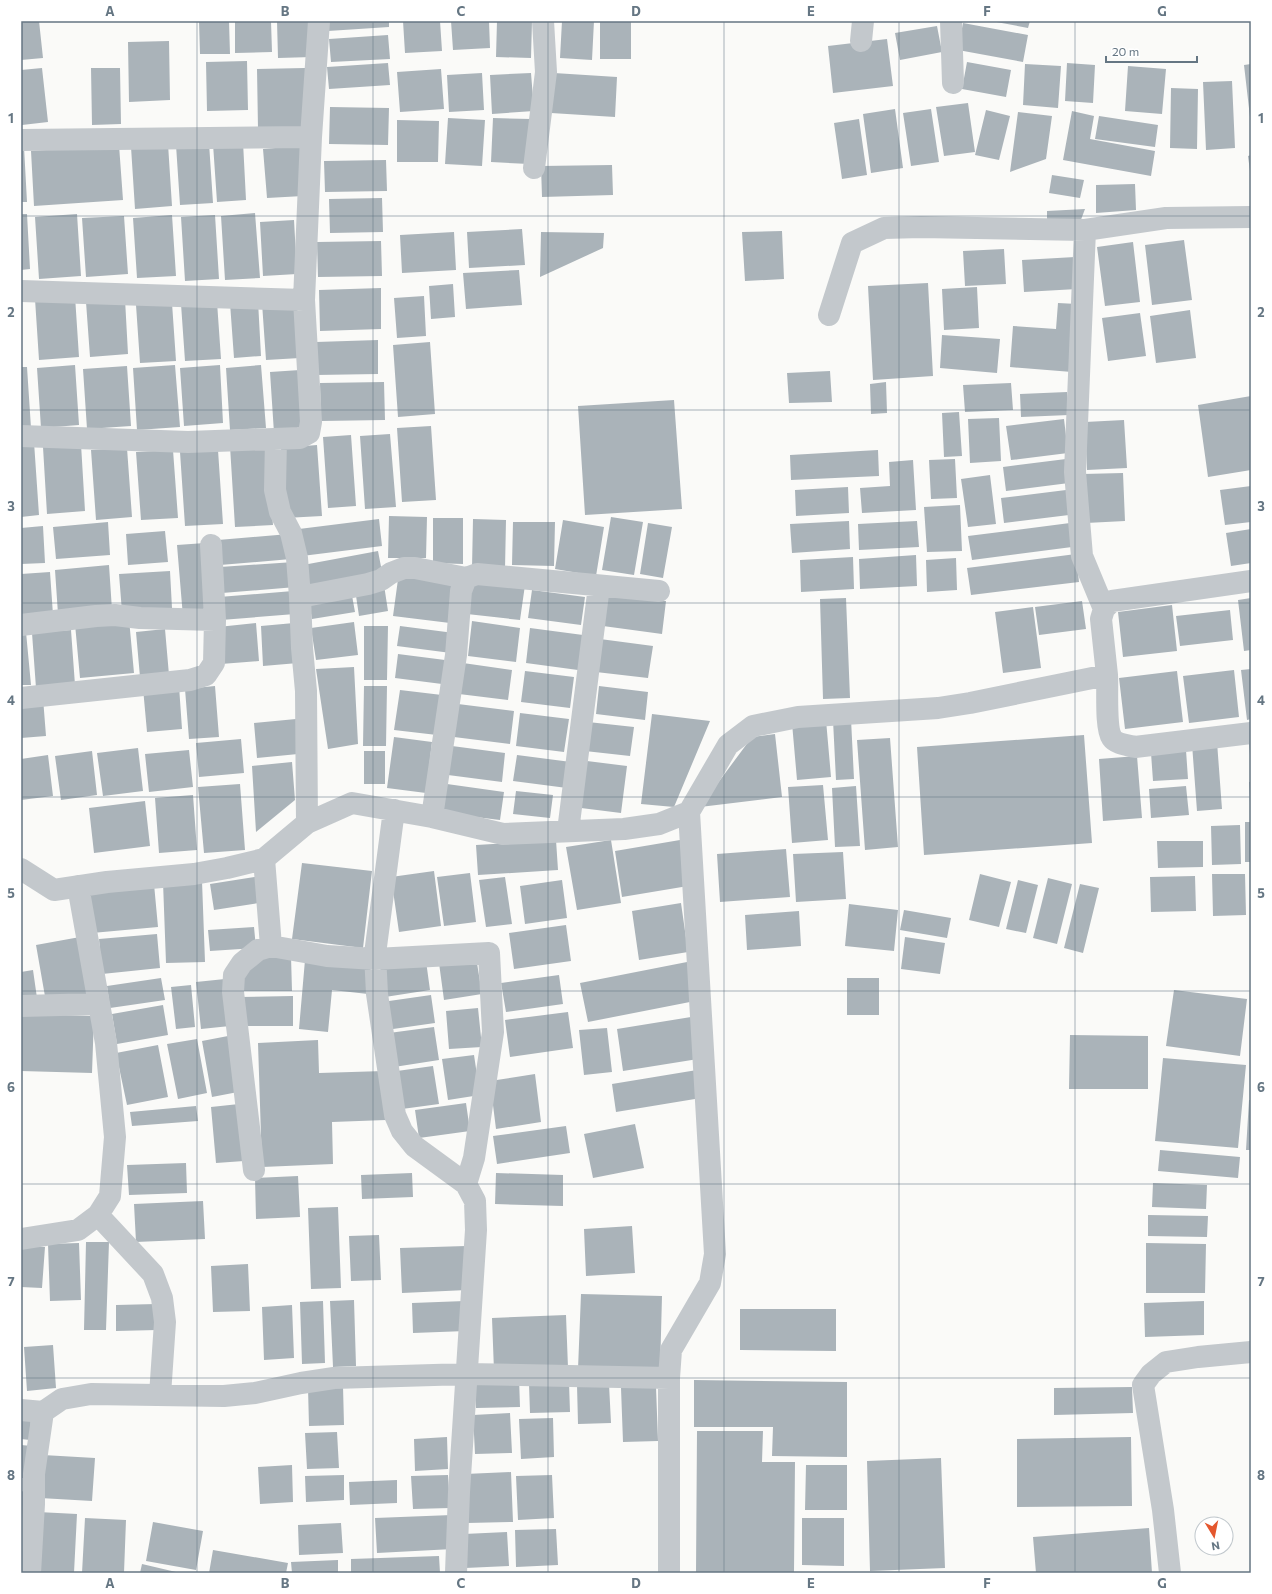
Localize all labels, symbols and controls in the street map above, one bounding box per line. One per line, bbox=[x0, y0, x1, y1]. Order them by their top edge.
text: A bbox=[105, 3, 115, 19]
text: B bbox=[281, 3, 290, 19]
text: C bbox=[457, 3, 466, 19]
text: D bbox=[631, 3, 641, 19]
text: E bbox=[807, 3, 815, 19]
text: F bbox=[983, 3, 991, 19]
text: G bbox=[1157, 3, 1167, 19]
scale bar bbox=[1106, 38, 1197, 64]
text: 20 m bbox=[1112, 44, 1139, 58]
text: 1 bbox=[8, 110, 14, 126]
text: 1 bbox=[1258, 110, 1264, 126]
text: 2 bbox=[7, 304, 15, 320]
text: 2 bbox=[1257, 304, 1265, 320]
text: 3 bbox=[7, 498, 15, 514]
text: 3 bbox=[1257, 498, 1265, 514]
text: 4 bbox=[7, 692, 15, 708]
text: 4 bbox=[1257, 692, 1265, 708]
text: 5 bbox=[7, 885, 15, 901]
text: 5 bbox=[1257, 885, 1265, 901]
text: 6 bbox=[7, 1079, 15, 1095]
text: 6 bbox=[1257, 1079, 1265, 1095]
text: 7 bbox=[7, 1273, 15, 1289]
text: 7 bbox=[1257, 1273, 1265, 1289]
text: 8 bbox=[7, 1467, 15, 1483]
text: 8 bbox=[1257, 1467, 1265, 1483]
north arrow bbox=[1194, 1516, 1234, 1556]
text: N bbox=[1211, 1539, 1221, 1553]
text: A bbox=[105, 1575, 115, 1591]
text: B bbox=[281, 1575, 290, 1591]
text: C bbox=[457, 1575, 466, 1591]
text: D bbox=[631, 1575, 641, 1591]
text: E bbox=[807, 1575, 815, 1591]
text: F bbox=[983, 1575, 991, 1591]
text: G bbox=[1157, 1575, 1167, 1591]

